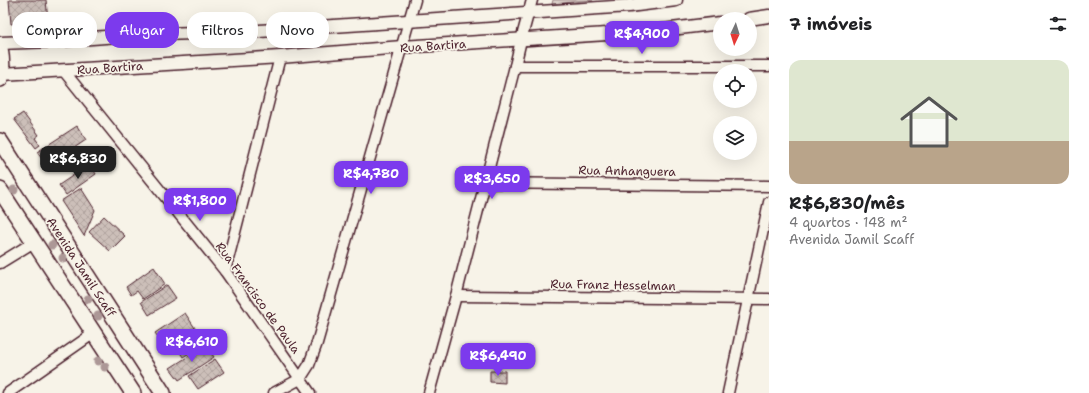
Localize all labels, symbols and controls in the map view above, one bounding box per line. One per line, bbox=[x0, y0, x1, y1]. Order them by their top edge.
chip: Comprar bbox=[12, 12, 97, 48]
chip: Alugar bbox=[105, 12, 179, 48]
chip: Filtros bbox=[187, 12, 258, 48]
chip: Novo bbox=[266, 12, 329, 48]
north arrow bbox=[713, 12, 757, 56]
map controls bbox=[713, 12, 757, 160]
text: 7 imóveis bbox=[789, 13, 872, 35]
icon: filters bbox=[1047, 13, 1069, 35]
pin: R$4,900 bbox=[605, 21, 679, 55]
text: R$4,900 bbox=[614, 25, 670, 42]
street label: Rua Bartira bbox=[399, 36, 467, 56]
street label: Rua Bartira bbox=[76, 58, 144, 78]
button: locate bbox=[713, 64, 757, 108]
icon: home bbox=[893, 86, 965, 158]
button: layers bbox=[713, 116, 757, 160]
pin: R$6,830 bbox=[41, 146, 115, 180]
text: R$6,830 bbox=[49, 150, 107, 167]
pin: R$4,780 bbox=[334, 161, 408, 195]
street label: Rua Anhanguera bbox=[578, 162, 676, 180]
text: R$4,780 bbox=[343, 165, 399, 182]
pin: R$3,650 bbox=[455, 166, 529, 200]
text: R$3,650 bbox=[464, 170, 520, 187]
pin: R$1,800 bbox=[163, 188, 237, 222]
text: R$1,800 bbox=[173, 192, 227, 209]
text: R$6,830/mês bbox=[789, 192, 905, 214]
street label: Avenida Jamil Scaff bbox=[43, 214, 120, 321]
text: 4 quartos · 148 m² bbox=[789, 214, 907, 231]
text: Avenida Jamil Scaff bbox=[789, 231, 914, 248]
street label: Rua Francisco de Paula bbox=[212, 239, 304, 357]
street label: Rua Franz Hesselman bbox=[550, 276, 676, 294]
pin: R$6,610 bbox=[155, 329, 229, 363]
text: R$6,610 bbox=[165, 333, 219, 350]
pin: R$6,490 bbox=[461, 343, 535, 377]
text: R$6,490 bbox=[469, 347, 527, 364]

